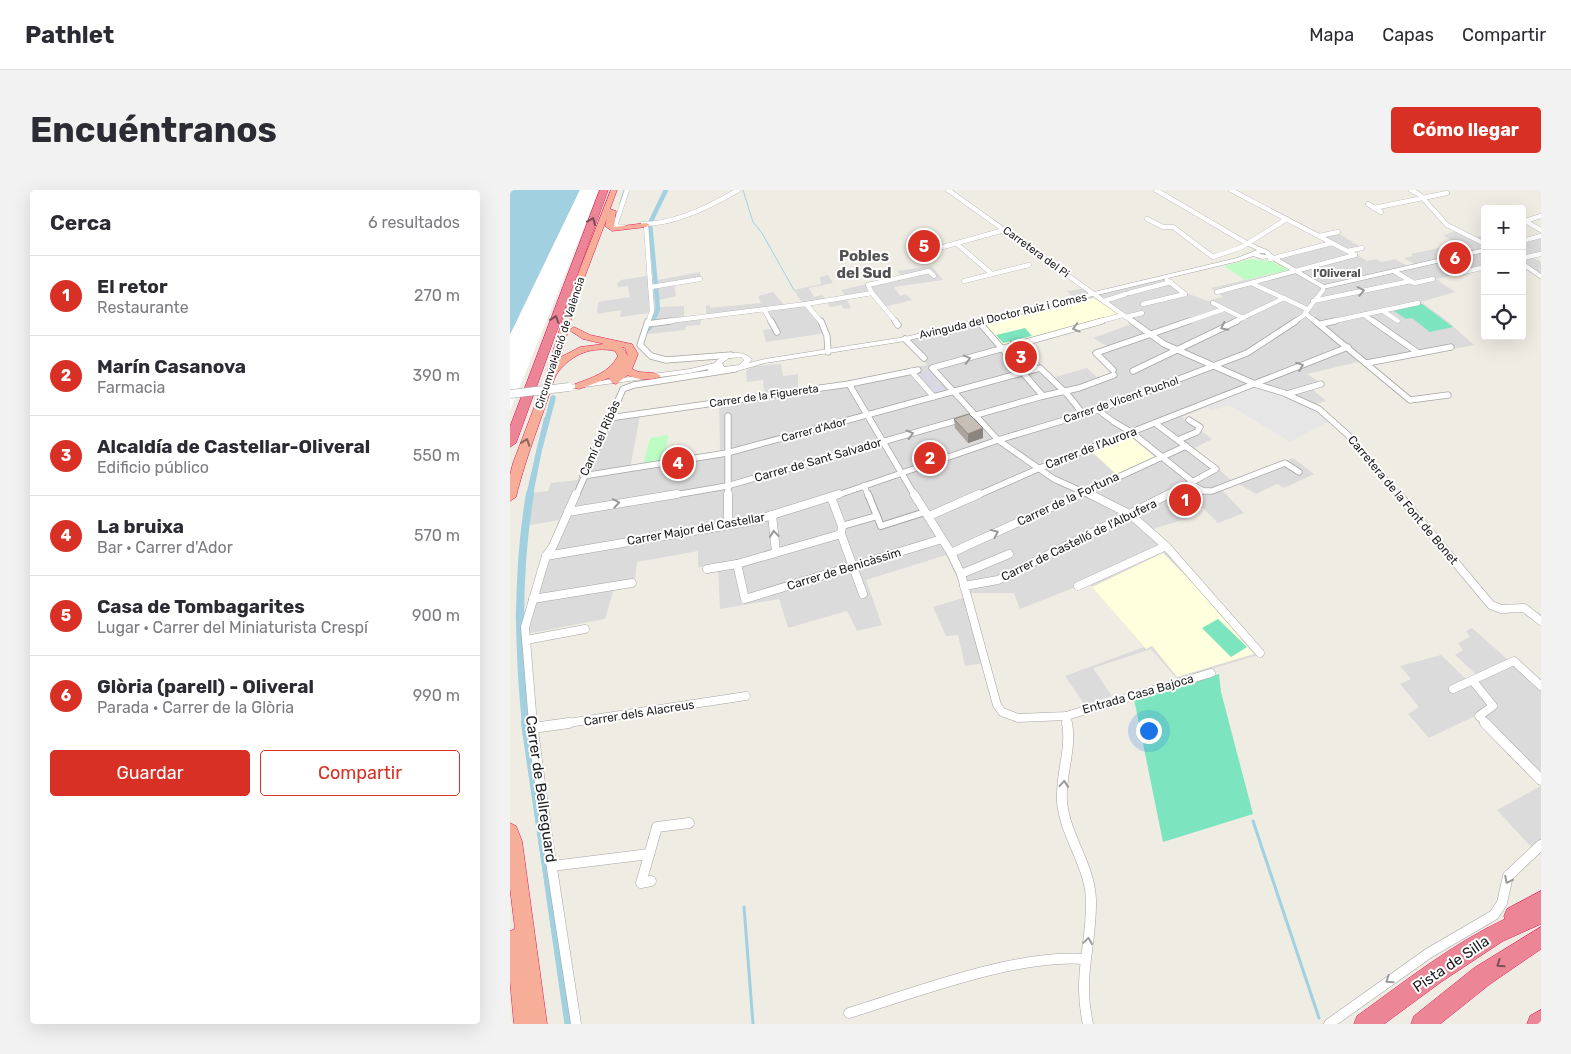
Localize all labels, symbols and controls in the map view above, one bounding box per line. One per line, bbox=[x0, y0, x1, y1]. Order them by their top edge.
text: Pathlet bbox=[25, 21, 114, 49]
text: Mapa bbox=[1309, 24, 1354, 46]
text: Capas bbox=[1382, 24, 1434, 46]
text: Compartir bbox=[1462, 24, 1546, 46]
button: Cómo llegar bbox=[1391, 107, 1541, 153]
text: Encuéntranos bbox=[30, 109, 277, 151]
map controls bbox=[1481, 205, 1526, 340]
button: + bbox=[1481, 205, 1526, 250]
text: Cerca bbox=[50, 210, 111, 235]
text: 6 resultados bbox=[368, 213, 460, 232]
one-way arrow bbox=[586, 217, 596, 226]
street label: Carretera del Pi bbox=[1000, 224, 1072, 280]
pin: 5 bbox=[908, 227, 940, 265]
pin: 6 bbox=[1439, 239, 1471, 277]
district label: Pobles del Sud bbox=[837, 247, 891, 282]
button: − bbox=[1481, 250, 1526, 295]
district label: l'Oliveral bbox=[1313, 267, 1361, 280]
text: El retor bbox=[97, 275, 168, 298]
street label: Circumval·lació de València bbox=[532, 275, 588, 411]
text: 1 bbox=[62, 286, 70, 305]
text: 270 m bbox=[414, 286, 460, 305]
one-way arrow bbox=[1356, 287, 1365, 297]
street label: Avinguda del Doctor Ruiz i Comes bbox=[918, 290, 1088, 342]
button: locate bbox=[1481, 295, 1526, 340]
text: Restaurante bbox=[97, 298, 189, 317]
one-way arrow bbox=[549, 315, 559, 324]
one-way arrow bbox=[1220, 321, 1229, 331]
one-way arrow bbox=[1072, 322, 1080, 332]
pin: 3 bbox=[1005, 338, 1037, 376]
one-way arrow bbox=[962, 354, 971, 364]
text: Marín Casanova bbox=[97, 355, 246, 378]
one-way arrow bbox=[1295, 362, 1304, 372]
text: 2 bbox=[61, 366, 71, 385]
text: 390 m bbox=[413, 366, 460, 385]
street label: Carrer de Vicent Puchol bbox=[1062, 374, 1180, 426]
text: Farmacia bbox=[97, 378, 165, 397]
street label: Carrer de la Figuereta bbox=[708, 382, 820, 410]
street label: Camí del Ribàs bbox=[577, 398, 623, 478]
street label: Carrer d'Ador bbox=[780, 415, 849, 445]
street label: Carrer de l'Aurora bbox=[1043, 424, 1139, 472]
one-way arrow bbox=[905, 429, 914, 440]
street label: Carretera de la Font de Bonet bbox=[1345, 433, 1461, 568]
text: Alcaldía de Castellar-Oliveral bbox=[97, 435, 370, 458]
street label: Carrer de Sant Salvador bbox=[753, 435, 884, 485]
one-way arrow bbox=[520, 438, 530, 447]
pin: 2 bbox=[914, 439, 946, 477]
pin: 4 bbox=[662, 444, 694, 482]
text: 3 bbox=[61, 446, 71, 465]
text: 550 m bbox=[413, 446, 460, 465]
text: Edificio público bbox=[97, 458, 209, 477]
street label: Carrer de la Fortuna bbox=[1015, 469, 1121, 529]
pin: 1 bbox=[1169, 481, 1201, 519]
street label: Carrer de Castelló de l'Albufera bbox=[999, 496, 1159, 584]
one-way arrow bbox=[611, 499, 620, 509]
street label: Carrer Major del Castellar bbox=[626, 510, 767, 548]
text: La bruixa bbox=[97, 515, 184, 538]
text: 4 bbox=[61, 526, 71, 545]
text: 570 m bbox=[414, 526, 460, 545]
one-way arrow bbox=[990, 528, 999, 539]
one-way arrow bbox=[769, 529, 780, 537]
text: Bar · Carrer d'Ador bbox=[97, 538, 233, 557]
street label: Carrer de Benicàssim bbox=[785, 545, 903, 593]
text: Casa de Tombagarites bbox=[97, 595, 305, 618]
text: 5 bbox=[61, 606, 71, 625]
text: 900 m bbox=[412, 606, 460, 625]
text: Lugar · Carrer del Miniaturista Crespí bbox=[97, 618, 368, 637]
street label: Entrada Casa Bajoca bbox=[1081, 671, 1195, 717]
text: Glòria (parell) - Oliveral bbox=[97, 675, 314, 698]
text: 6 bbox=[61, 686, 71, 705]
text: 990 m bbox=[413, 686, 460, 705]
street label: Carrer dels Alacreus bbox=[583, 697, 695, 729]
text: Parada · Carrer de la Glòria bbox=[97, 698, 294, 717]
street label: Carrer de Bellreguard bbox=[522, 714, 560, 864]
your location bbox=[1136, 718, 1162, 744]
button: Guardar bbox=[50, 750, 250, 796]
button: Compartir bbox=[260, 750, 460, 796]
one-way arrow bbox=[1058, 779, 1069, 787]
one-way arrow bbox=[1504, 875, 1514, 884]
street label: Pista de Silla bbox=[1409, 932, 1493, 996]
one-way arrow bbox=[1082, 937, 1093, 945]
one-way arrow bbox=[1497, 957, 1506, 967]
one-way arrow bbox=[1385, 974, 1394, 983]

